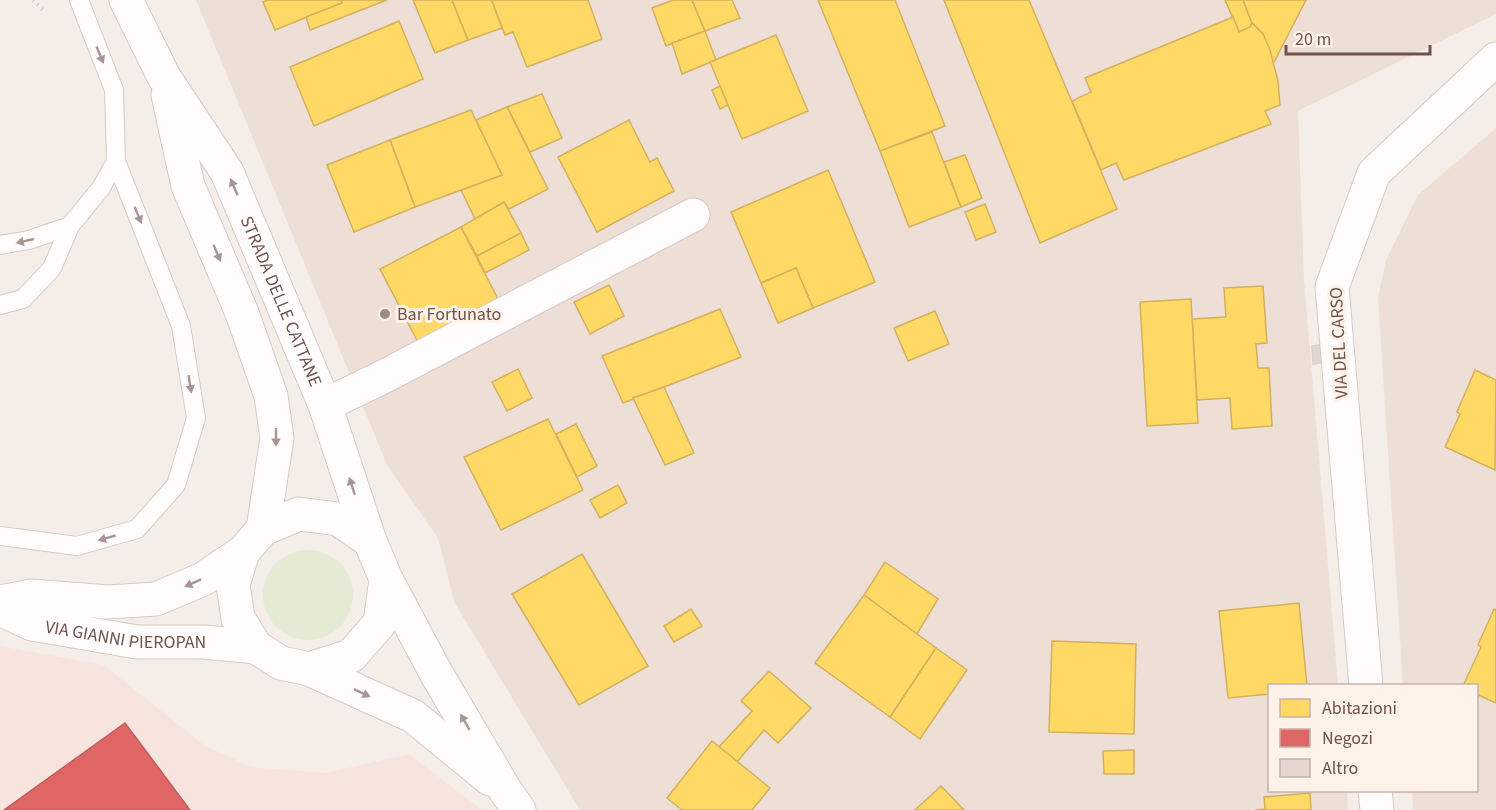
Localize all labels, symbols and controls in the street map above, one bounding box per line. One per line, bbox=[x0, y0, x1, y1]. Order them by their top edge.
scale bar bbox=[1286, 18, 1430, 56]
text: 20 m bbox=[1295, 27, 1331, 52]
one-way arrow bbox=[95, 46, 105, 64]
one-way arrow bbox=[229, 179, 238, 196]
one-way arrow bbox=[133, 207, 143, 225]
street label: STRADA DELLE CATTANE bbox=[234, 212, 328, 390]
one-way arrow bbox=[15, 236, 34, 246]
one-way arrow bbox=[212, 244, 222, 262]
street label: VIA DEL CARSO bbox=[1324, 286, 1354, 400]
place label: Bar Fortunato bbox=[397, 302, 501, 327]
marker: Bar Fortunato bbox=[378, 307, 392, 321]
one-way arrow bbox=[186, 374, 195, 393]
one-way arrow bbox=[271, 428, 281, 447]
one-way arrow bbox=[346, 477, 356, 495]
one-way arrow bbox=[98, 534, 116, 543]
one-way arrow bbox=[184, 579, 202, 588]
street label: VIA GIANNI PIEROPAN bbox=[43, 614, 206, 655]
legend bbox=[1268, 684, 1478, 792]
one-way arrow bbox=[354, 688, 372, 698]
text: Abitazioni bbox=[1322, 696, 1397, 721]
one-way arrow bbox=[459, 714, 470, 730]
text: Negozi bbox=[1322, 726, 1373, 751]
text: Altro bbox=[1322, 756, 1358, 781]

